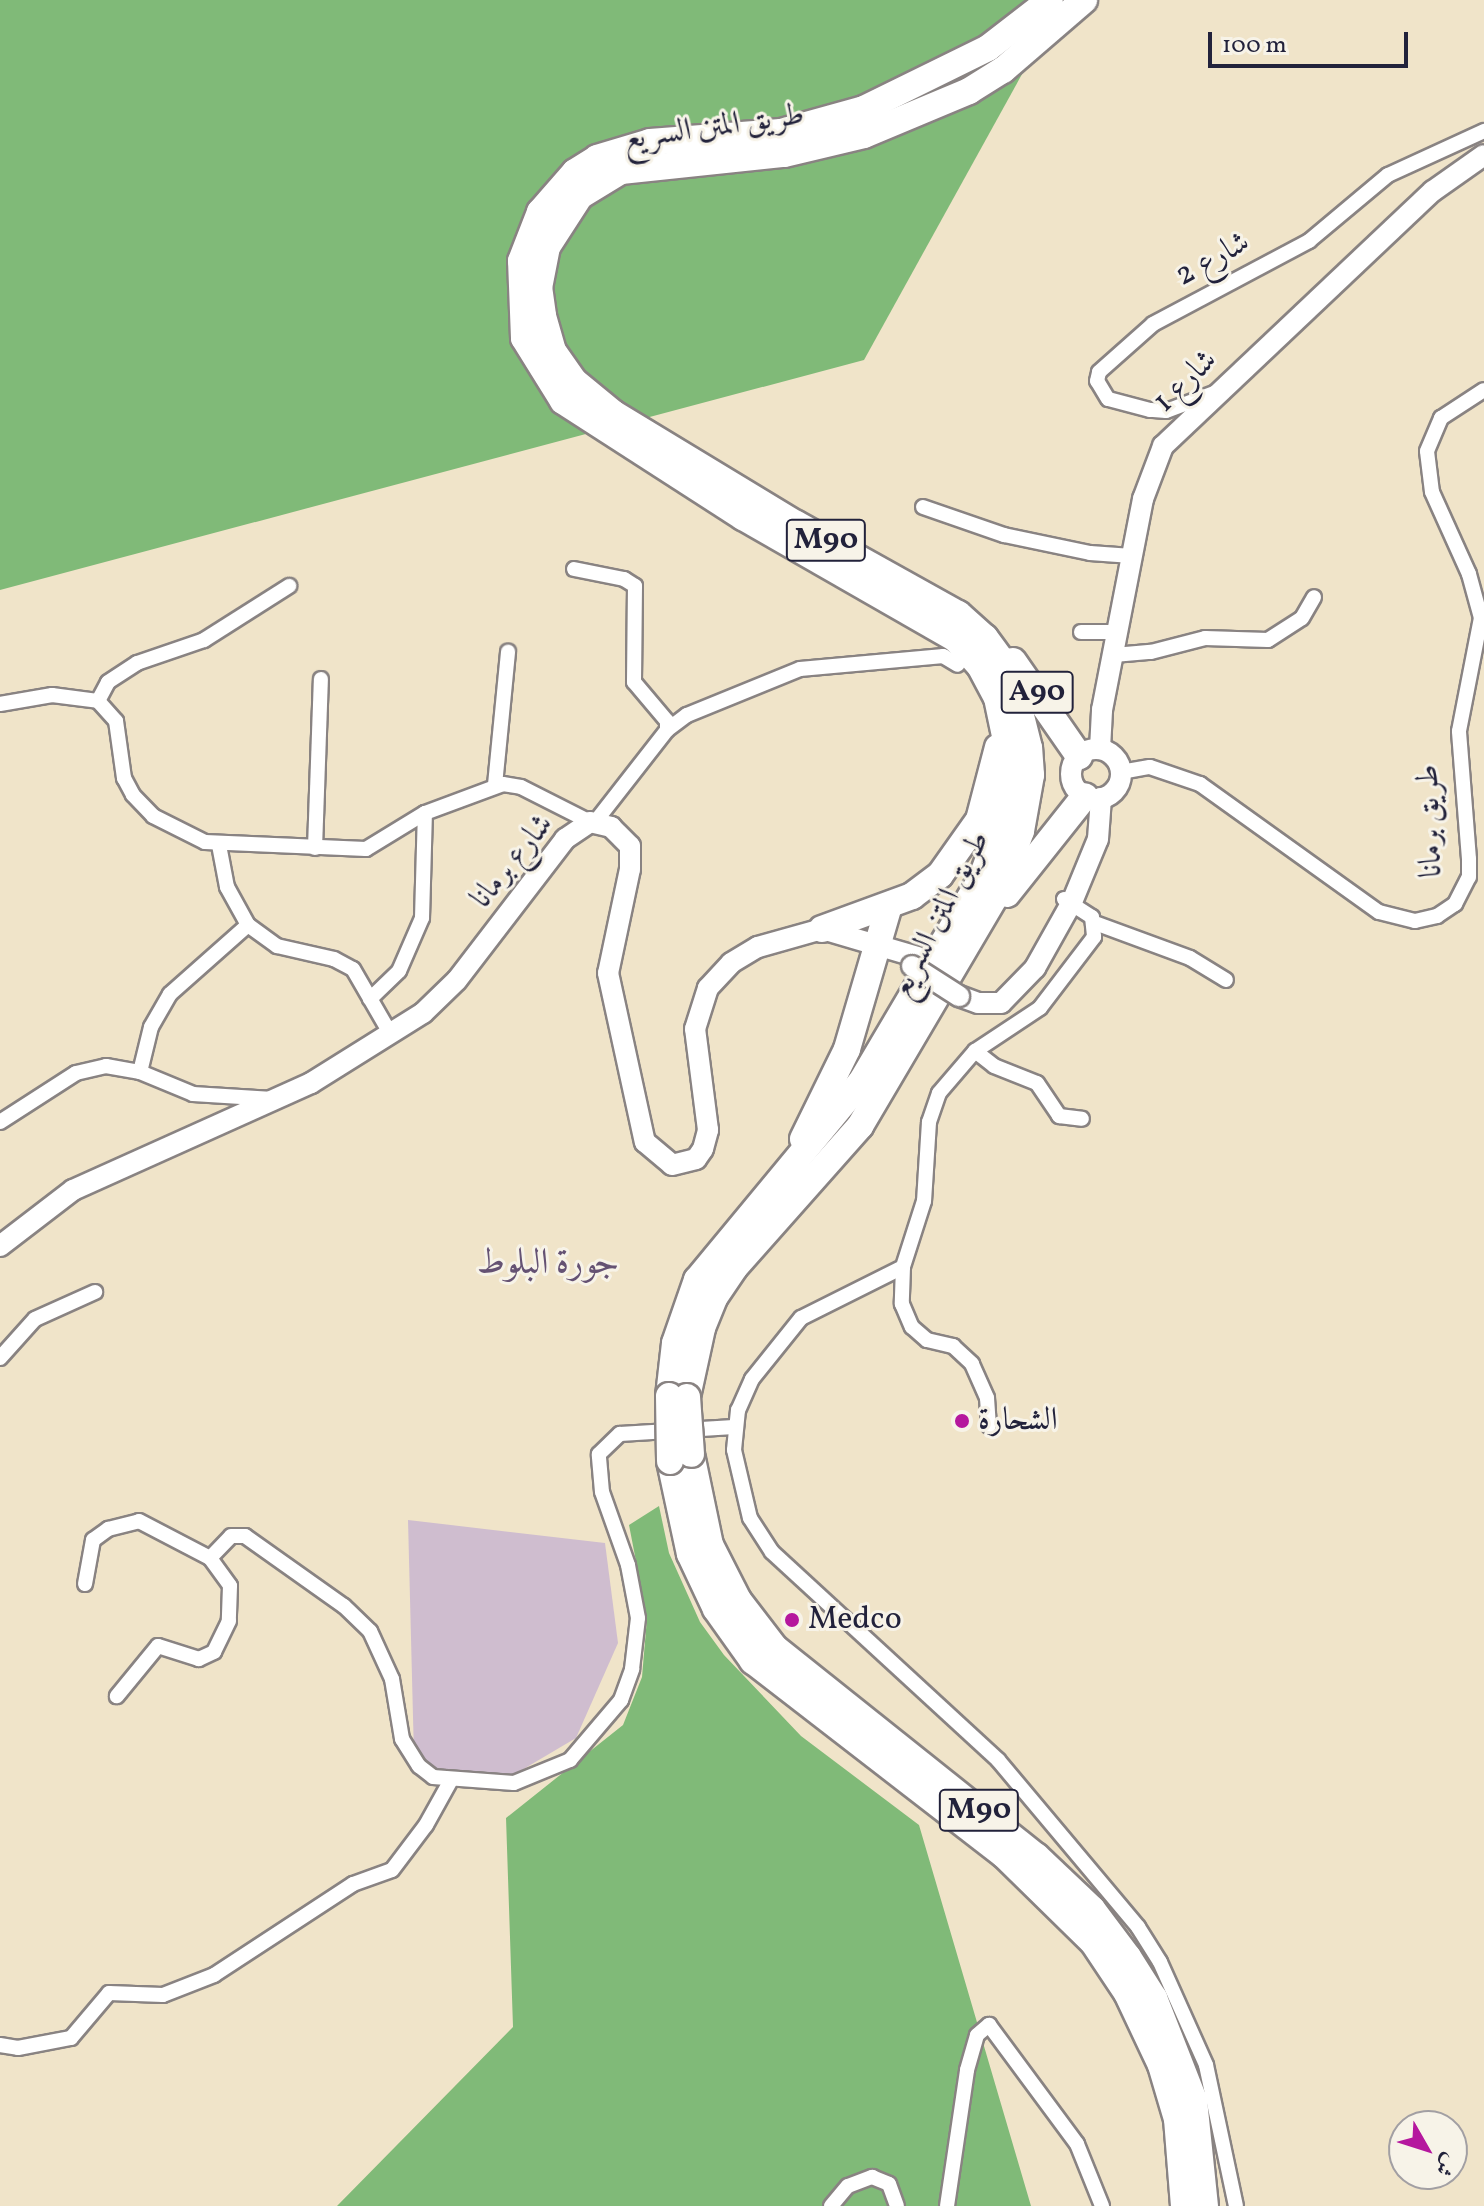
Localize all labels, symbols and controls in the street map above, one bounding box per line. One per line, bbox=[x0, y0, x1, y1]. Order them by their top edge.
scale bar bbox=[1212, 16, 1412, 66]
text: 100 m bbox=[1222, 29, 1287, 63]
street label: طريق المتن السريع bbox=[621, 96, 807, 160]
street label: شارع 2 bbox=[1169, 224, 1257, 296]
street label: شارع 1 bbox=[1146, 342, 1226, 422]
road number: M90 bbox=[784, 514, 868, 566]
road number: A90 bbox=[999, 666, 1075, 718]
street label: طريق برمانا bbox=[1410, 764, 1452, 878]
street label: شارع برمانا bbox=[463, 807, 563, 917]
street label: طريق المتن السريع bbox=[883, 825, 999, 1005]
district label: جورة البلوط bbox=[477, 1243, 619, 1287]
place label: الشحارة bbox=[978, 1402, 1058, 1440]
marker: الشحارة bbox=[953, 1412, 971, 1430]
place label: Medco bbox=[808, 1601, 902, 1639]
marker: Medco bbox=[783, 1611, 801, 1629]
road number: M90 bbox=[937, 1784, 1021, 1836]
north arrow bbox=[1388, 2110, 1468, 2190]
text: ش bbox=[1427, 2146, 1464, 2182]

